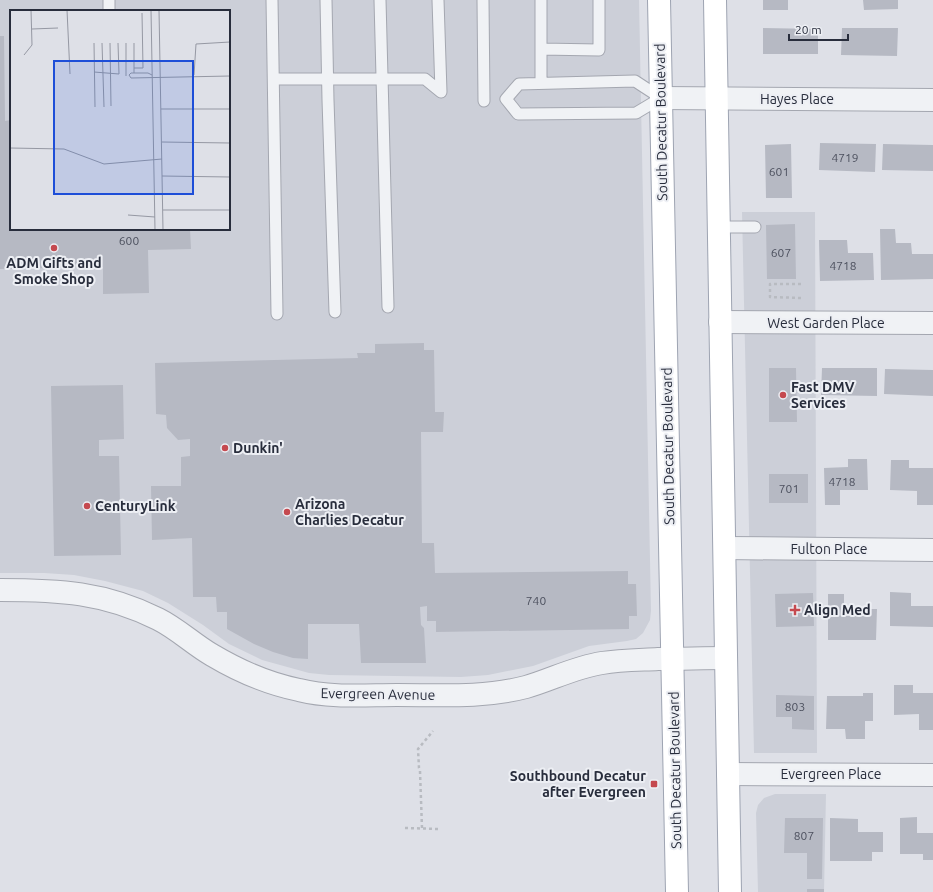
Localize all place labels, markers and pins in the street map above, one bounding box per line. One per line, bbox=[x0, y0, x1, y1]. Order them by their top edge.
marker: ADM Gifts and Smoke Shop bbox=[49, 243, 59, 253]
place label: ADM Gifts and Smoke Shop bbox=[6, 255, 102, 287]
place label: Fast DMV Services bbox=[791, 379, 855, 411]
marker: Fast DMV Services bbox=[778, 390, 788, 400]
place label: Dunkin' bbox=[233, 440, 283, 456]
marker: Dunkin' bbox=[220, 443, 230, 453]
place label: Arizona Charlies Decatur bbox=[295, 496, 404, 528]
place label: CenturyLink bbox=[95, 498, 176, 514]
marker: CenturyLink bbox=[82, 501, 92, 511]
marker: Arizona Charlies Decatur bbox=[282, 507, 292, 517]
place label: Align Med bbox=[804, 602, 871, 618]
marker: Align Med bbox=[789, 604, 801, 616]
place label: Southbound Decatur after Evergreen bbox=[510, 768, 646, 800]
marker: Southbound Decatur after Evergreen bbox=[649, 779, 659, 789]

